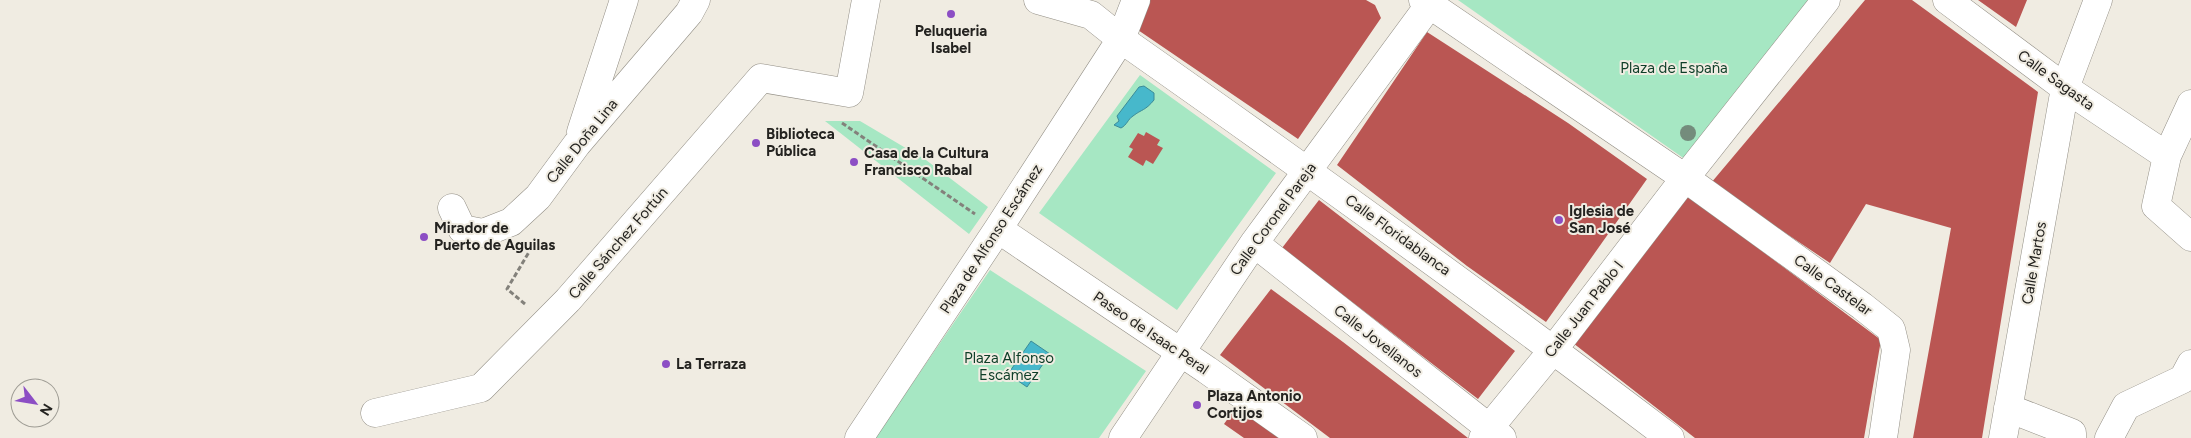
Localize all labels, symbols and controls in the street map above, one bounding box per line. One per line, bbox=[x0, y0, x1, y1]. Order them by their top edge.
marker: Peluqueria Isabel bbox=[945, 8, 957, 20]
place label: Peluqueria Isabel bbox=[915, 22, 987, 57]
street label: Calle Sagasta bbox=[2014, 46, 2098, 114]
park label: Plaza de España bbox=[1620, 59, 1728, 77]
street label: Calle Doña Lina bbox=[543, 95, 621, 187]
place label: Biblioteca Pública bbox=[766, 125, 835, 160]
marker: Biblioteca Pública bbox=[750, 137, 762, 149]
place label: Casa de la Cultura Francisco Rabal bbox=[864, 144, 989, 179]
marker: Casa de la Cultura Francisco Rabal bbox=[848, 156, 860, 168]
street label: Calle Coronel Pareja bbox=[1226, 159, 1320, 279]
street label: Plaza de Alfonso Escámez bbox=[936, 161, 1046, 317]
street label: Calle Sánchez Fortún bbox=[565, 183, 671, 303]
street label: Calle Floridablanca bbox=[1342, 191, 1454, 279]
place label: Iglesia de San José bbox=[1569, 202, 1635, 237]
marker: Iglesia de San José bbox=[1553, 214, 1565, 226]
place label: Mirador de Puerto de Aguilas bbox=[434, 219, 555, 254]
street label: Calle Martos bbox=[2018, 220, 2050, 306]
marker: Mirador de Puerto de Aguilas bbox=[418, 231, 430, 243]
street label: Calle Castelar bbox=[1790, 251, 1876, 319]
street label: Calle Juan Pablo I bbox=[1541, 257, 1627, 361]
street label: Paseo de Isaac Peral bbox=[1090, 288, 1212, 378]
street label: Calle Jovellanos bbox=[1330, 301, 1426, 381]
park label: Plaza Alfonso Escámez bbox=[964, 349, 1054, 384]
place label: La Terraza bbox=[676, 355, 746, 373]
marker: La Terraza bbox=[660, 358, 672, 370]
north arrow bbox=[10, 378, 60, 428]
place label: Plaza Antonio Cortijos bbox=[1207, 387, 1302, 422]
marker: Plaza Antonio Cortijos bbox=[1191, 399, 1203, 411]
text: N bbox=[36, 400, 56, 418]

